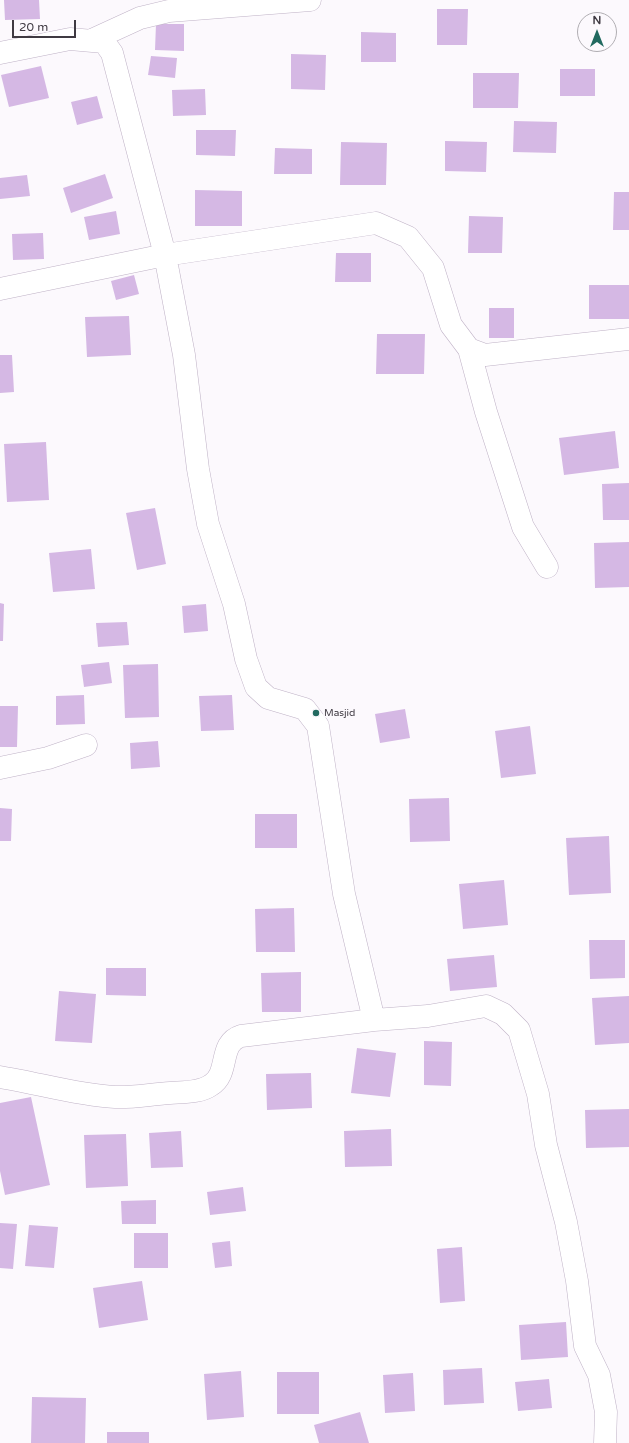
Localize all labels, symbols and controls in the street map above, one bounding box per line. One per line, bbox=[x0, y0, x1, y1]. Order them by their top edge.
scale bar bbox=[14, 12, 78, 38]
north arrow bbox=[577, 12, 617, 52]
text: N bbox=[593, 14, 601, 27]
text: 20 m bbox=[19, 20, 48, 34]
place label: Masjid bbox=[324, 707, 355, 719]
marker: Masjid bbox=[311, 708, 321, 718]

